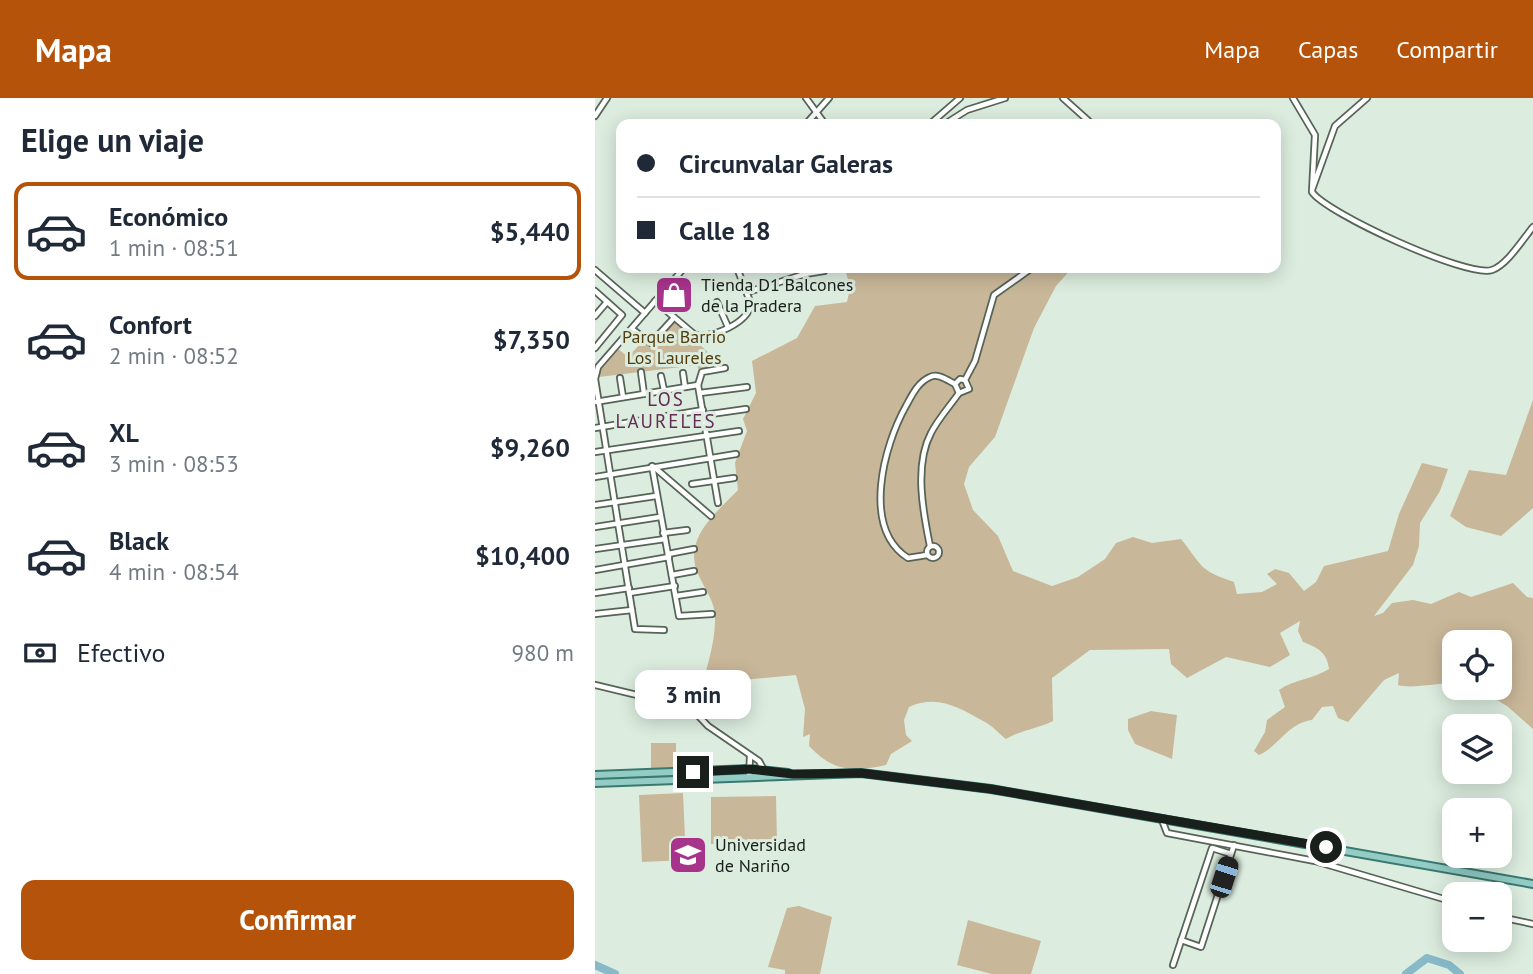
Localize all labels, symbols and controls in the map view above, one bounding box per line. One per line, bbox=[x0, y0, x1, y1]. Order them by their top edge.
text: Mapa bbox=[35, 28, 112, 71]
text: Mapa bbox=[1204, 34, 1260, 65]
text: Capas bbox=[1298, 34, 1358, 65]
text: Compartir bbox=[1396, 34, 1498, 65]
text: Elige un viaje bbox=[21, 119, 204, 161]
text: Circunvalar Galeras bbox=[679, 147, 893, 180]
icon: car bbox=[25, 200, 88, 263]
text: Económico bbox=[109, 200, 228, 233]
text: Calle 18 bbox=[679, 214, 771, 247]
text: $5,440 bbox=[490, 215, 570, 248]
text: 1 min · 08:51 bbox=[109, 233, 239, 262]
place label: Tienda D1 Balcones de la Pradera bbox=[701, 273, 853, 317]
shop icon: Tienda D1 Balcones de la Pradera bbox=[653, 274, 695, 316]
icon: car bbox=[25, 308, 88, 371]
text: Confort bbox=[109, 308, 192, 341]
text: $7,350 bbox=[493, 323, 570, 356]
park label: Parque Barrio Los Laureles bbox=[622, 325, 726, 369]
text: 2 min · 08:52 bbox=[109, 341, 239, 370]
district label: LOS LAURELES bbox=[615, 387, 717, 433]
icon: car bbox=[25, 416, 88, 479]
text: XL bbox=[109, 416, 139, 449]
text: $9,260 bbox=[490, 431, 570, 464]
text: 3 min · 08:53 bbox=[109, 449, 239, 478]
icon: car bbox=[25, 524, 88, 587]
text: Black bbox=[109, 524, 169, 557]
text: $10,400 bbox=[475, 539, 570, 572]
text: 4 min · 08:54 bbox=[109, 557, 239, 586]
map controls bbox=[1442, 630, 1512, 952]
button: locate bbox=[1442, 630, 1512, 700]
icon: cash bbox=[21, 634, 59, 672]
text: Efectivo bbox=[77, 636, 166, 669]
text: 980 m bbox=[512, 638, 574, 667]
callout: 3 min bbox=[635, 670, 751, 720]
text: 3 min bbox=[665, 680, 721, 709]
button: layers bbox=[1442, 714, 1512, 784]
route end bbox=[677, 756, 709, 788]
button: + bbox=[1442, 798, 1512, 868]
route start bbox=[1310, 831, 1342, 863]
place label: Universidad de Nariño bbox=[715, 833, 806, 877]
school or university icon: Universidad de Nariño bbox=[667, 834, 709, 876]
car bbox=[1208, 854, 1241, 900]
button: Confirmar bbox=[21, 880, 574, 960]
button: − bbox=[1442, 882, 1512, 952]

